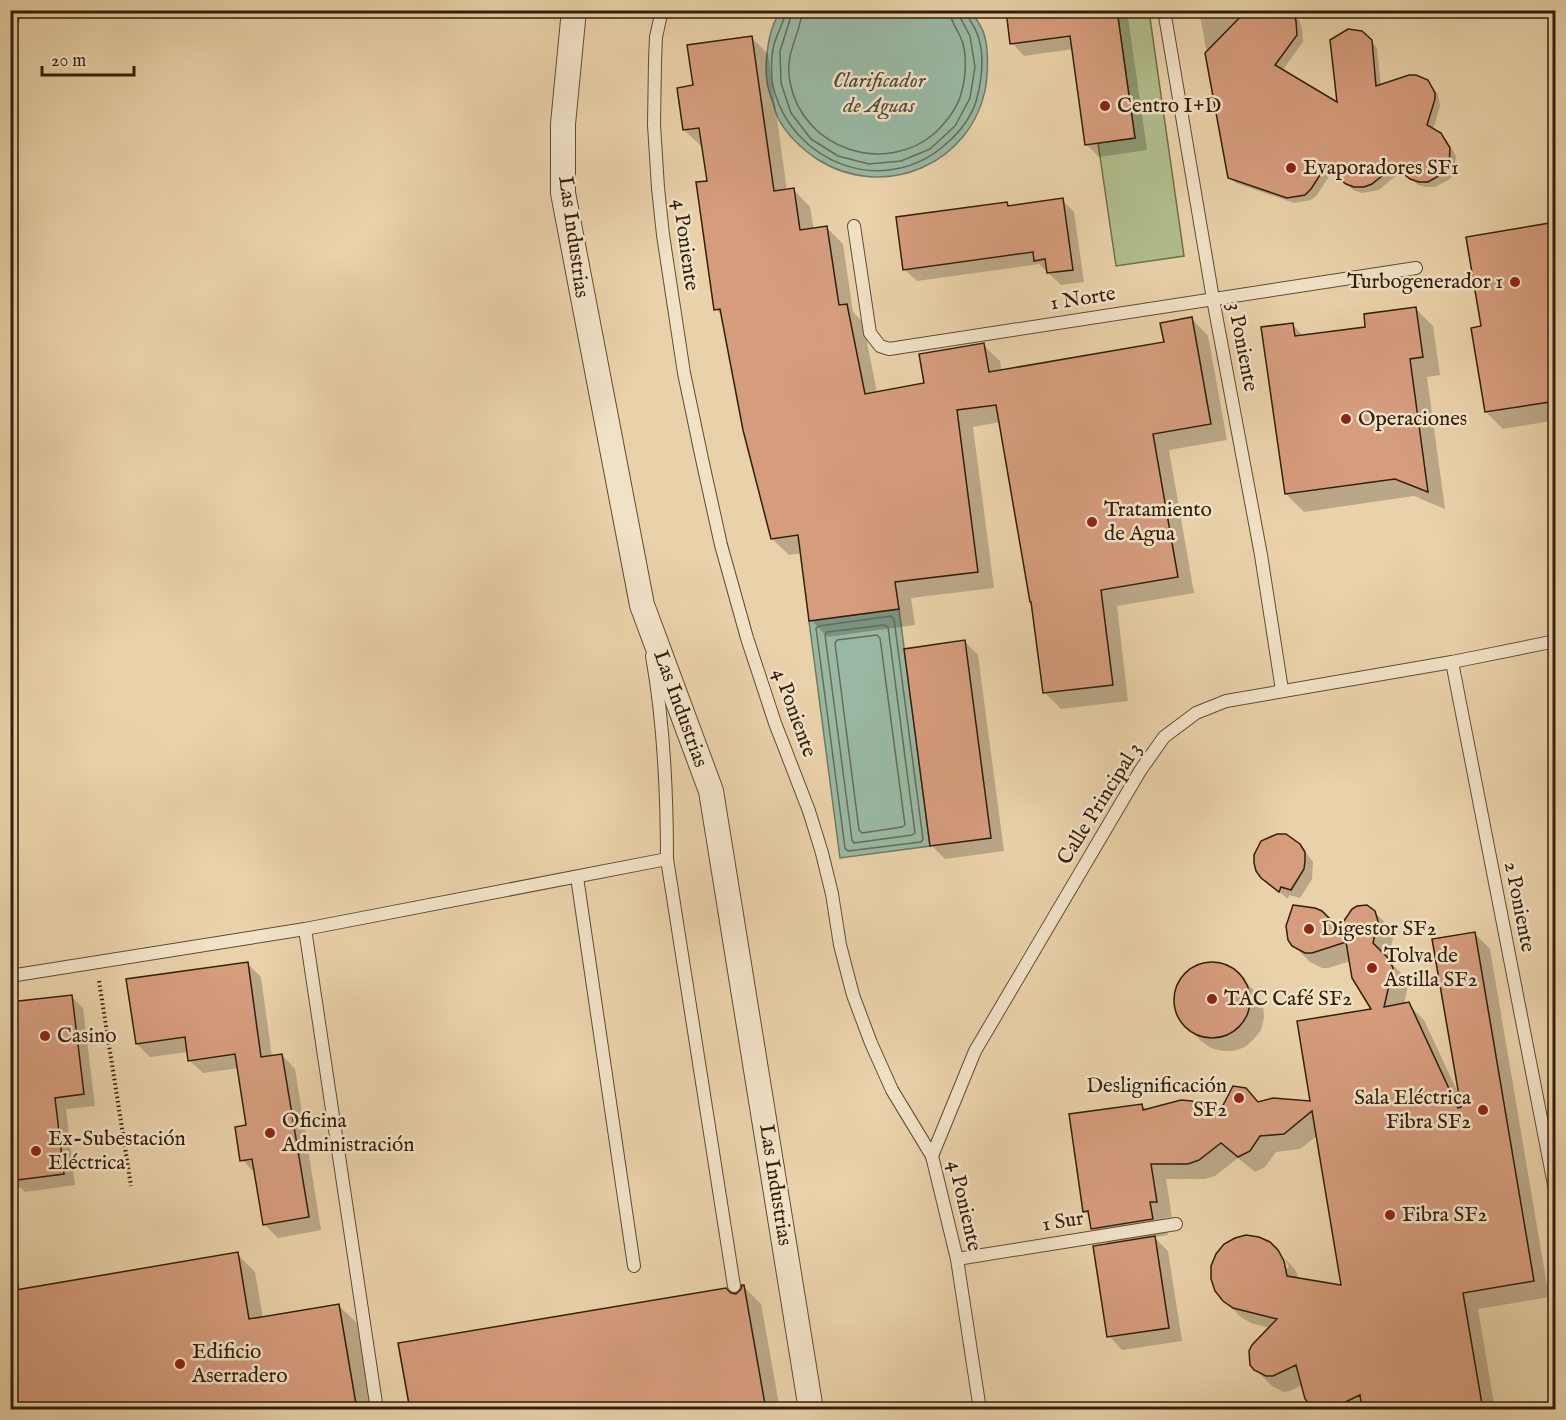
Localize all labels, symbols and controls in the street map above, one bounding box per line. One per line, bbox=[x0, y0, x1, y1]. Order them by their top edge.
scale bar bbox=[42, 39, 134, 77]
text: 20 m bbox=[51, 50, 86, 73]
water label: Clarificador de Aguas bbox=[833, 67, 927, 120]
place label: Centro I+D bbox=[1117, 93, 1221, 120]
marker: Centro I+D bbox=[1098, 99, 1112, 113]
place label: Evaporadores SF1 bbox=[1303, 155, 1459, 182]
marker: Evaporadores SF1 bbox=[1284, 161, 1298, 175]
street label: Las Industrias bbox=[551, 174, 595, 300]
street label: 4 Poniente bbox=[665, 197, 705, 293]
place label: Turbogenerador 1 bbox=[1347, 269, 1503, 296]
marker: Turbogenerador 1 bbox=[1508, 275, 1522, 289]
street label: 1 Norte bbox=[1048, 280, 1118, 317]
street label: 3 Poniente bbox=[1220, 300, 1264, 394]
place label: Operaciones bbox=[1358, 406, 1467, 433]
marker: Operaciones bbox=[1339, 412, 1353, 426]
place label: Tratamiento de Agua bbox=[1104, 497, 1212, 548]
marker: Tratamiento de Agua bbox=[1085, 515, 1099, 529]
street label: Las Industrias bbox=[646, 647, 714, 771]
street label: 4 Poniente bbox=[766, 665, 823, 761]
street label: Calle Principal 3 bbox=[1052, 738, 1148, 870]
street label: 2 Poniente bbox=[1497, 859, 1541, 955]
place label: Digestor SF2 bbox=[1321, 916, 1437, 943]
marker: Digestor SF2 bbox=[1302, 922, 1316, 936]
place label: Tolva de Astilla SF2 bbox=[1383, 943, 1478, 994]
marker: Tolva de Astilla SF2 bbox=[1365, 961, 1379, 975]
place label: TAC Café SF2 bbox=[1224, 986, 1352, 1013]
marker: TAC Café SF2 bbox=[1205, 992, 1219, 1006]
place label: Casino bbox=[57, 1023, 117, 1050]
marker: Casino bbox=[38, 1029, 52, 1043]
place label: Deslignificación SF2 bbox=[1086, 1073, 1227, 1124]
place label: Sala Eléctrica Fibra SF2 bbox=[1354, 1085, 1472, 1136]
marker: Deslignificación SF2 bbox=[1232, 1091, 1246, 1105]
marker: Sala Eléctrica Fibra SF2 bbox=[1476, 1103, 1490, 1117]
place label: Oficina Administración bbox=[281, 1108, 414, 1159]
street label: Las Industrias bbox=[752, 1122, 798, 1248]
place label: Ex-Subestación Eléctrica bbox=[48, 1126, 186, 1177]
marker: Oficina Administración bbox=[263, 1126, 277, 1140]
marker: Ex-Subestación Eléctrica bbox=[29, 1144, 43, 1158]
street label: 4 Poniente bbox=[940, 1158, 988, 1254]
place label: Fibra SF2 bbox=[1402, 1202, 1487, 1229]
street label: 1 Sur bbox=[1040, 1205, 1086, 1239]
marker: Fibra SF2 bbox=[1383, 1208, 1397, 1222]
place label: Edificio Aserradero bbox=[191, 1339, 288, 1390]
marker: Edificio Aserradero bbox=[173, 1357, 187, 1371]

